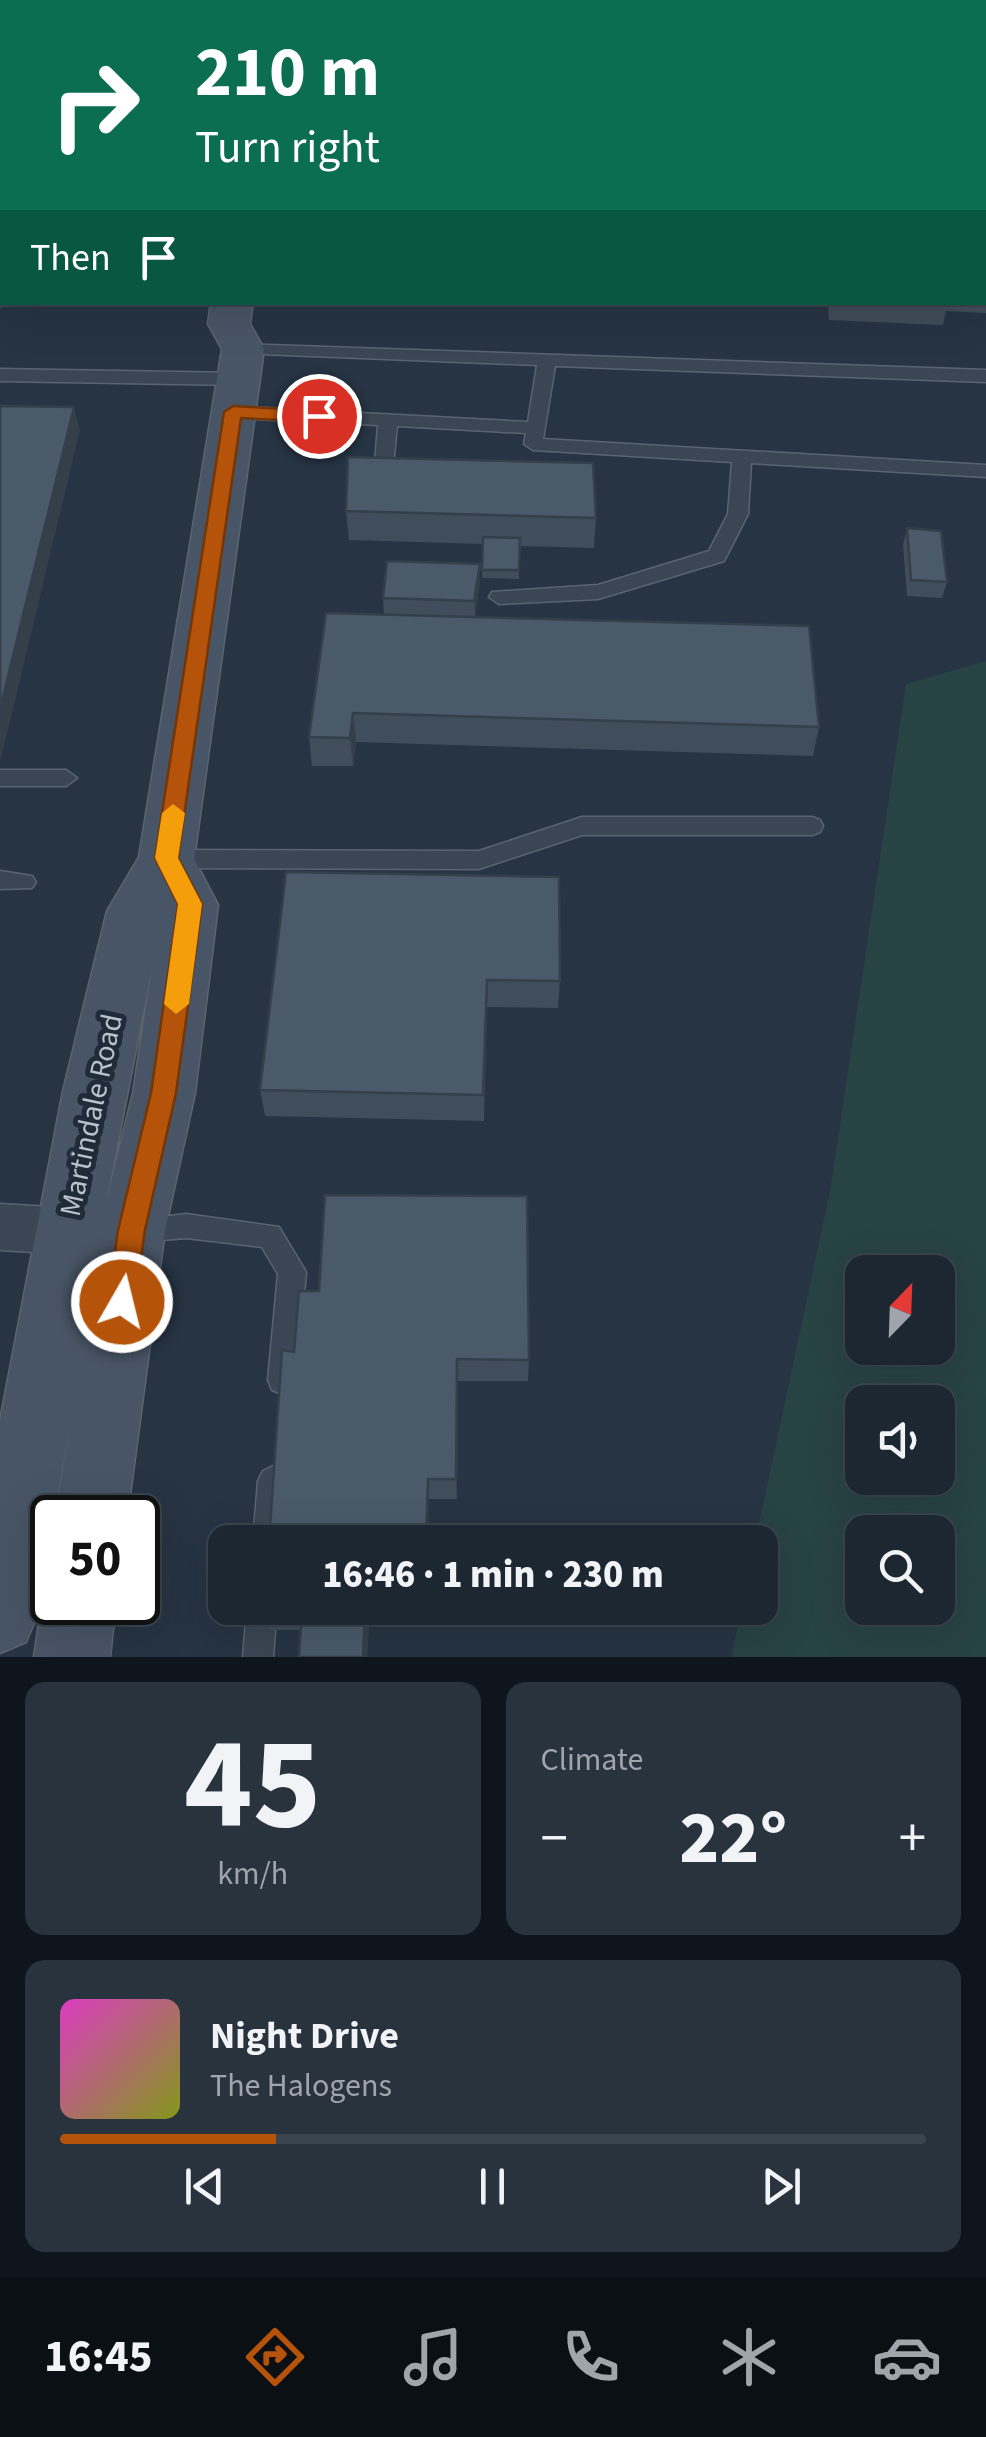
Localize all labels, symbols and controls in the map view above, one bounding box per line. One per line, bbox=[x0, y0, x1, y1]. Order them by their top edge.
text: 210 m bbox=[195, 23, 380, 123]
icon: right bbox=[30, 40, 160, 170]
text: Turn right bbox=[195, 116, 380, 180]
icon: arrive bbox=[131, 230, 186, 285]
text: Then bbox=[30, 231, 111, 285]
pin bbox=[277, 374, 362, 459]
icon: arrive bbox=[292, 389, 347, 444]
street label: Martindale Road bbox=[49, 1010, 134, 1220]
position arrow bbox=[70, 1250, 174, 1354]
north arrow bbox=[845, 1255, 955, 1365]
map controls bbox=[845, 1255, 955, 1625]
button: sound bbox=[845, 1385, 955, 1495]
speed limit sign: 50 bbox=[30, 1495, 160, 1625]
button: search bbox=[845, 1515, 955, 1625]
text: 16:46 · 1 min · 230 m bbox=[322, 1548, 664, 1602]
text: 45 bbox=[184, 1693, 321, 1878]
text: Climate bbox=[541, 1737, 643, 1783]
text: 22° bbox=[679, 1785, 787, 1892]
text: − bbox=[541, 1800, 568, 1878]
text: + bbox=[899, 1800, 926, 1878]
text: km/h bbox=[217, 1851, 288, 1897]
text: Night Drive bbox=[210, 2009, 399, 2063]
text: The Halogens bbox=[210, 2063, 392, 2109]
icon: previous bbox=[177, 2159, 232, 2214]
icon: pause bbox=[465, 2159, 520, 2214]
icon: next bbox=[754, 2159, 809, 2214]
icon: directions bbox=[240, 2322, 310, 2392]
icon: music bbox=[398, 2322, 468, 2392]
icon: phone bbox=[556, 2322, 626, 2392]
icon: climate bbox=[714, 2322, 784, 2392]
icon: car bbox=[872, 2322, 942, 2392]
text: 16:45 bbox=[44, 2325, 153, 2389]

